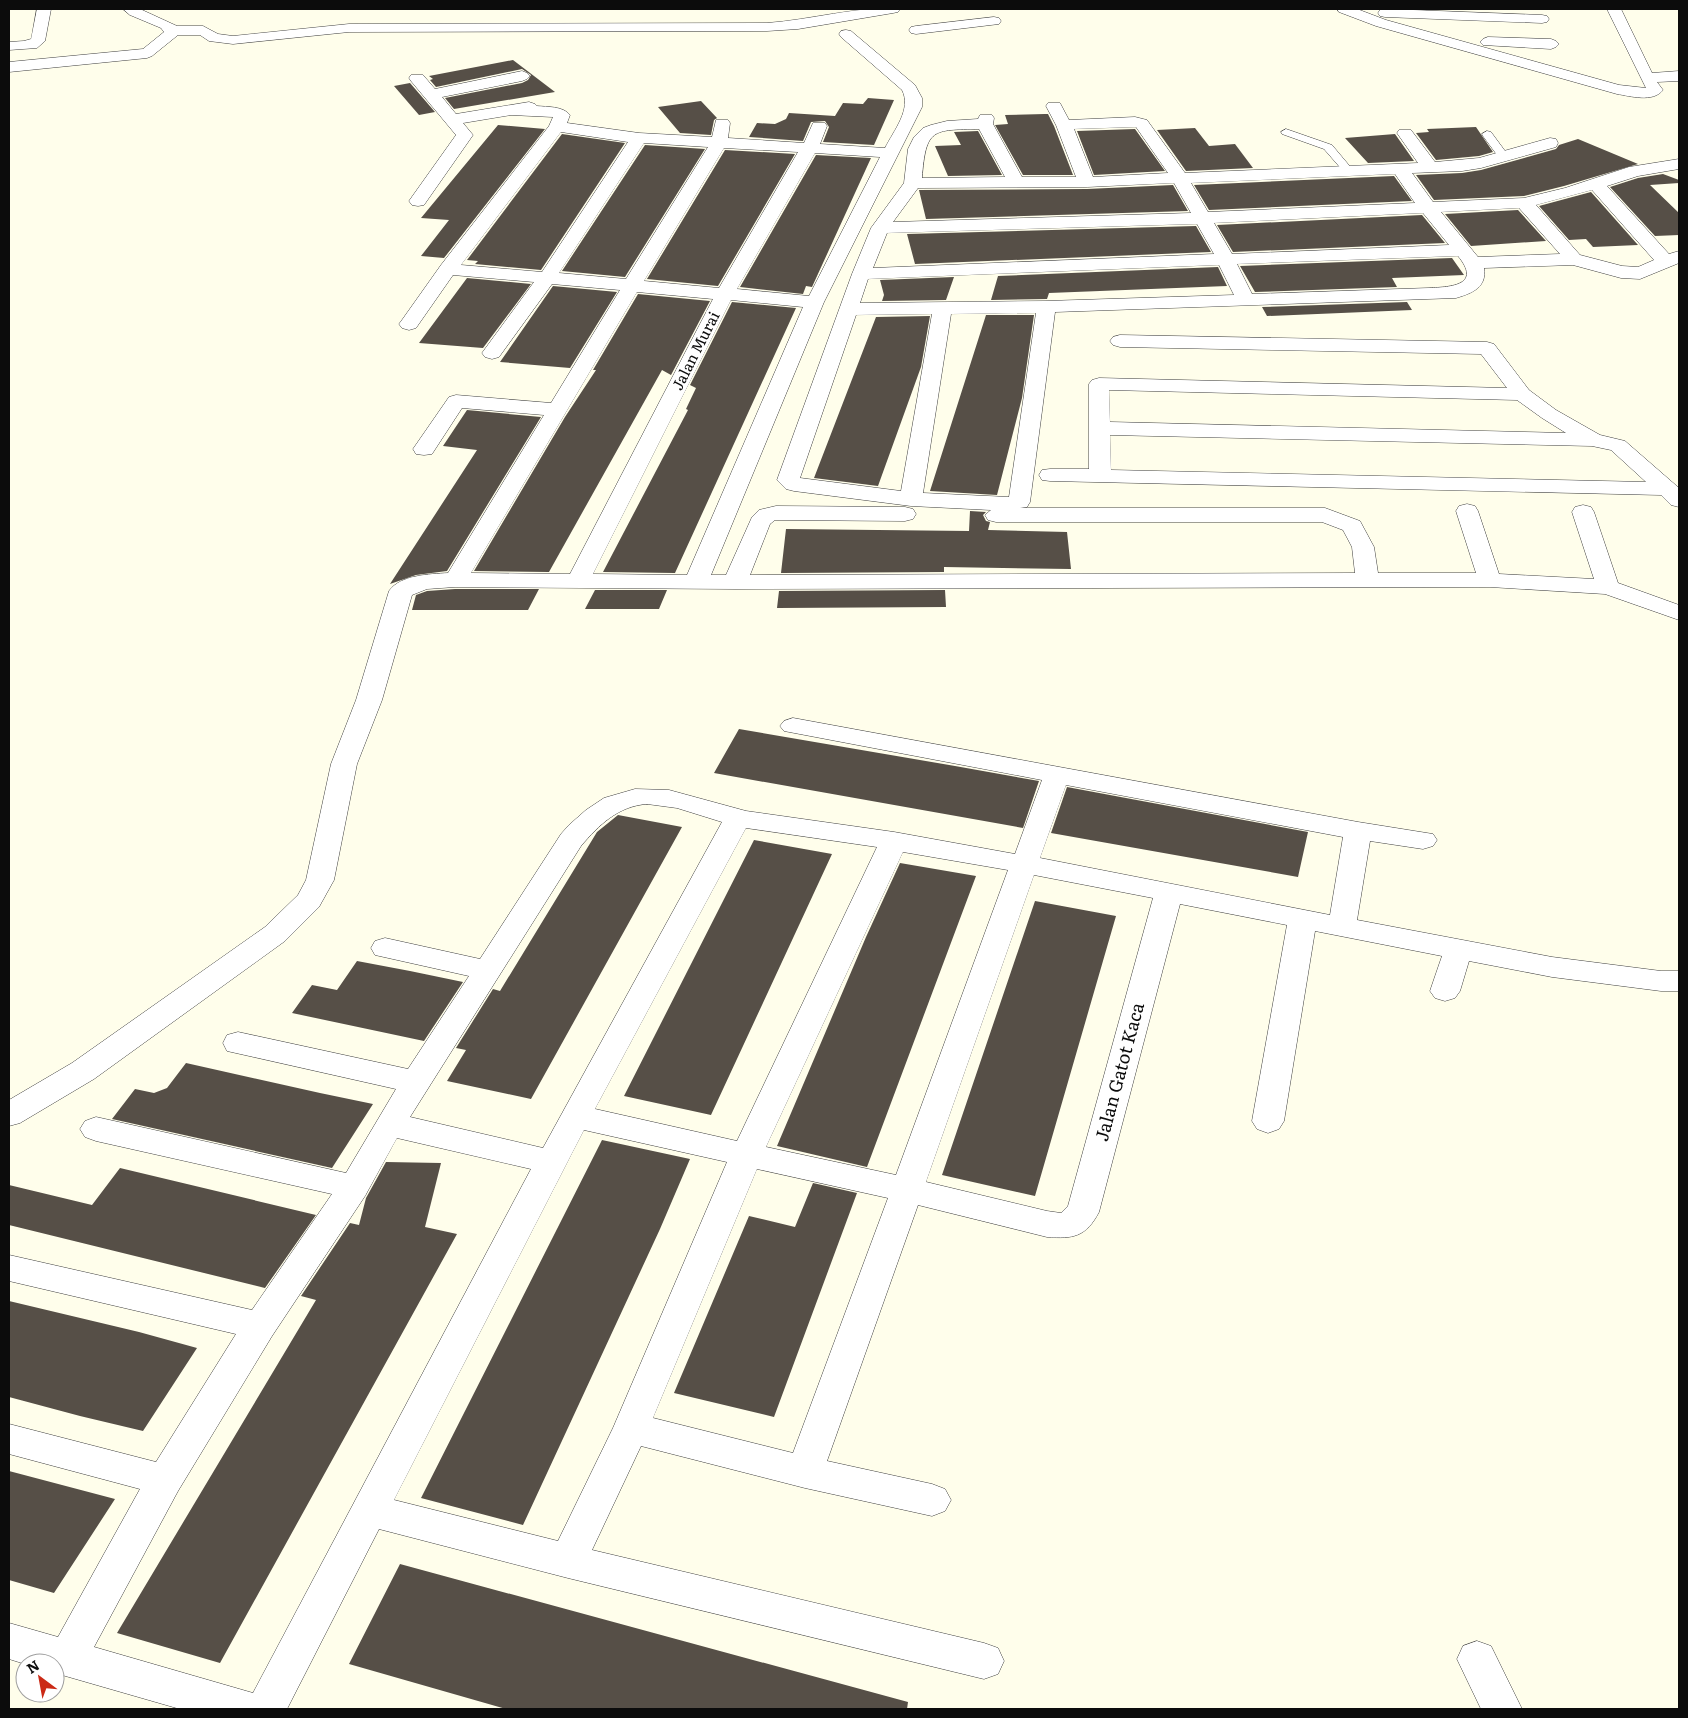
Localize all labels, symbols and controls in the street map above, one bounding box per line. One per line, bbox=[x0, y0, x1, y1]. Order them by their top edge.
street label: Jalan Murai bbox=[665, 307, 724, 394]
street label: Jalan Gatot Kaca bbox=[1087, 999, 1150, 1144]
north arrow bbox=[15, 1653, 65, 1703]
text: N bbox=[22, 1654, 43, 1678]

